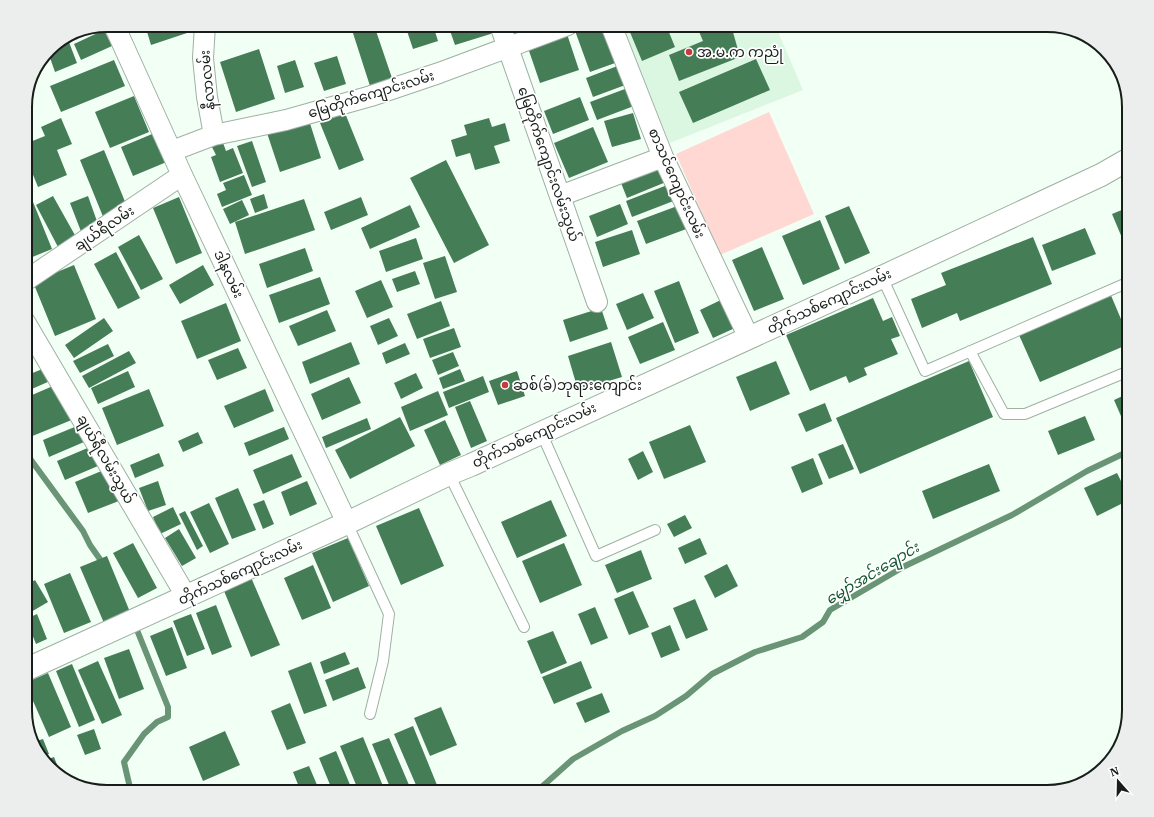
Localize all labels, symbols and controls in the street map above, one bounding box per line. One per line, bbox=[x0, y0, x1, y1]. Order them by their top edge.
place label: အ.မ.က ကညုံ bbox=[697, 43, 784, 64]
marker: အ.မ.က ကညုံ bbox=[684, 47, 694, 57]
street label: နီလာလမ်း bbox=[194, 49, 222, 111]
street label: မြေတိုက်ကျောင်းလမ်း bbox=[305, 65, 437, 125]
street label: မြေတိုက်ကျောင်းလမ်းသွယ် bbox=[511, 84, 585, 245]
street label: စာသင်ကျောင်းလမ်း bbox=[642, 125, 710, 242]
street label: ချယ်ရီလမ်း bbox=[70, 201, 139, 257]
street label: ဒါနလမ်း bbox=[207, 247, 249, 302]
street label: တိုက်သစ်ကျောင်းလမ်း bbox=[764, 263, 895, 340]
place label: ဆစ်(ခ်)ဘုရားကျောင်း bbox=[513, 375, 642, 397]
marker: ဆစ်(ခ်)ဘုရားကျောင်း bbox=[500, 380, 510, 390]
street label: တိုက်သစ်ကျောင်းလမ်း bbox=[469, 397, 600, 474]
street label: ချယ်ရီလမ်းသွယ် bbox=[71, 411, 140, 508]
street label: တိုက်သစ်ကျောင်းလမ်း bbox=[175, 534, 306, 611]
water label: မျှော်အင်းချောင်း bbox=[821, 536, 925, 611]
north arrow bbox=[1098, 761, 1138, 801]
text: N bbox=[1108, 763, 1121, 780]

